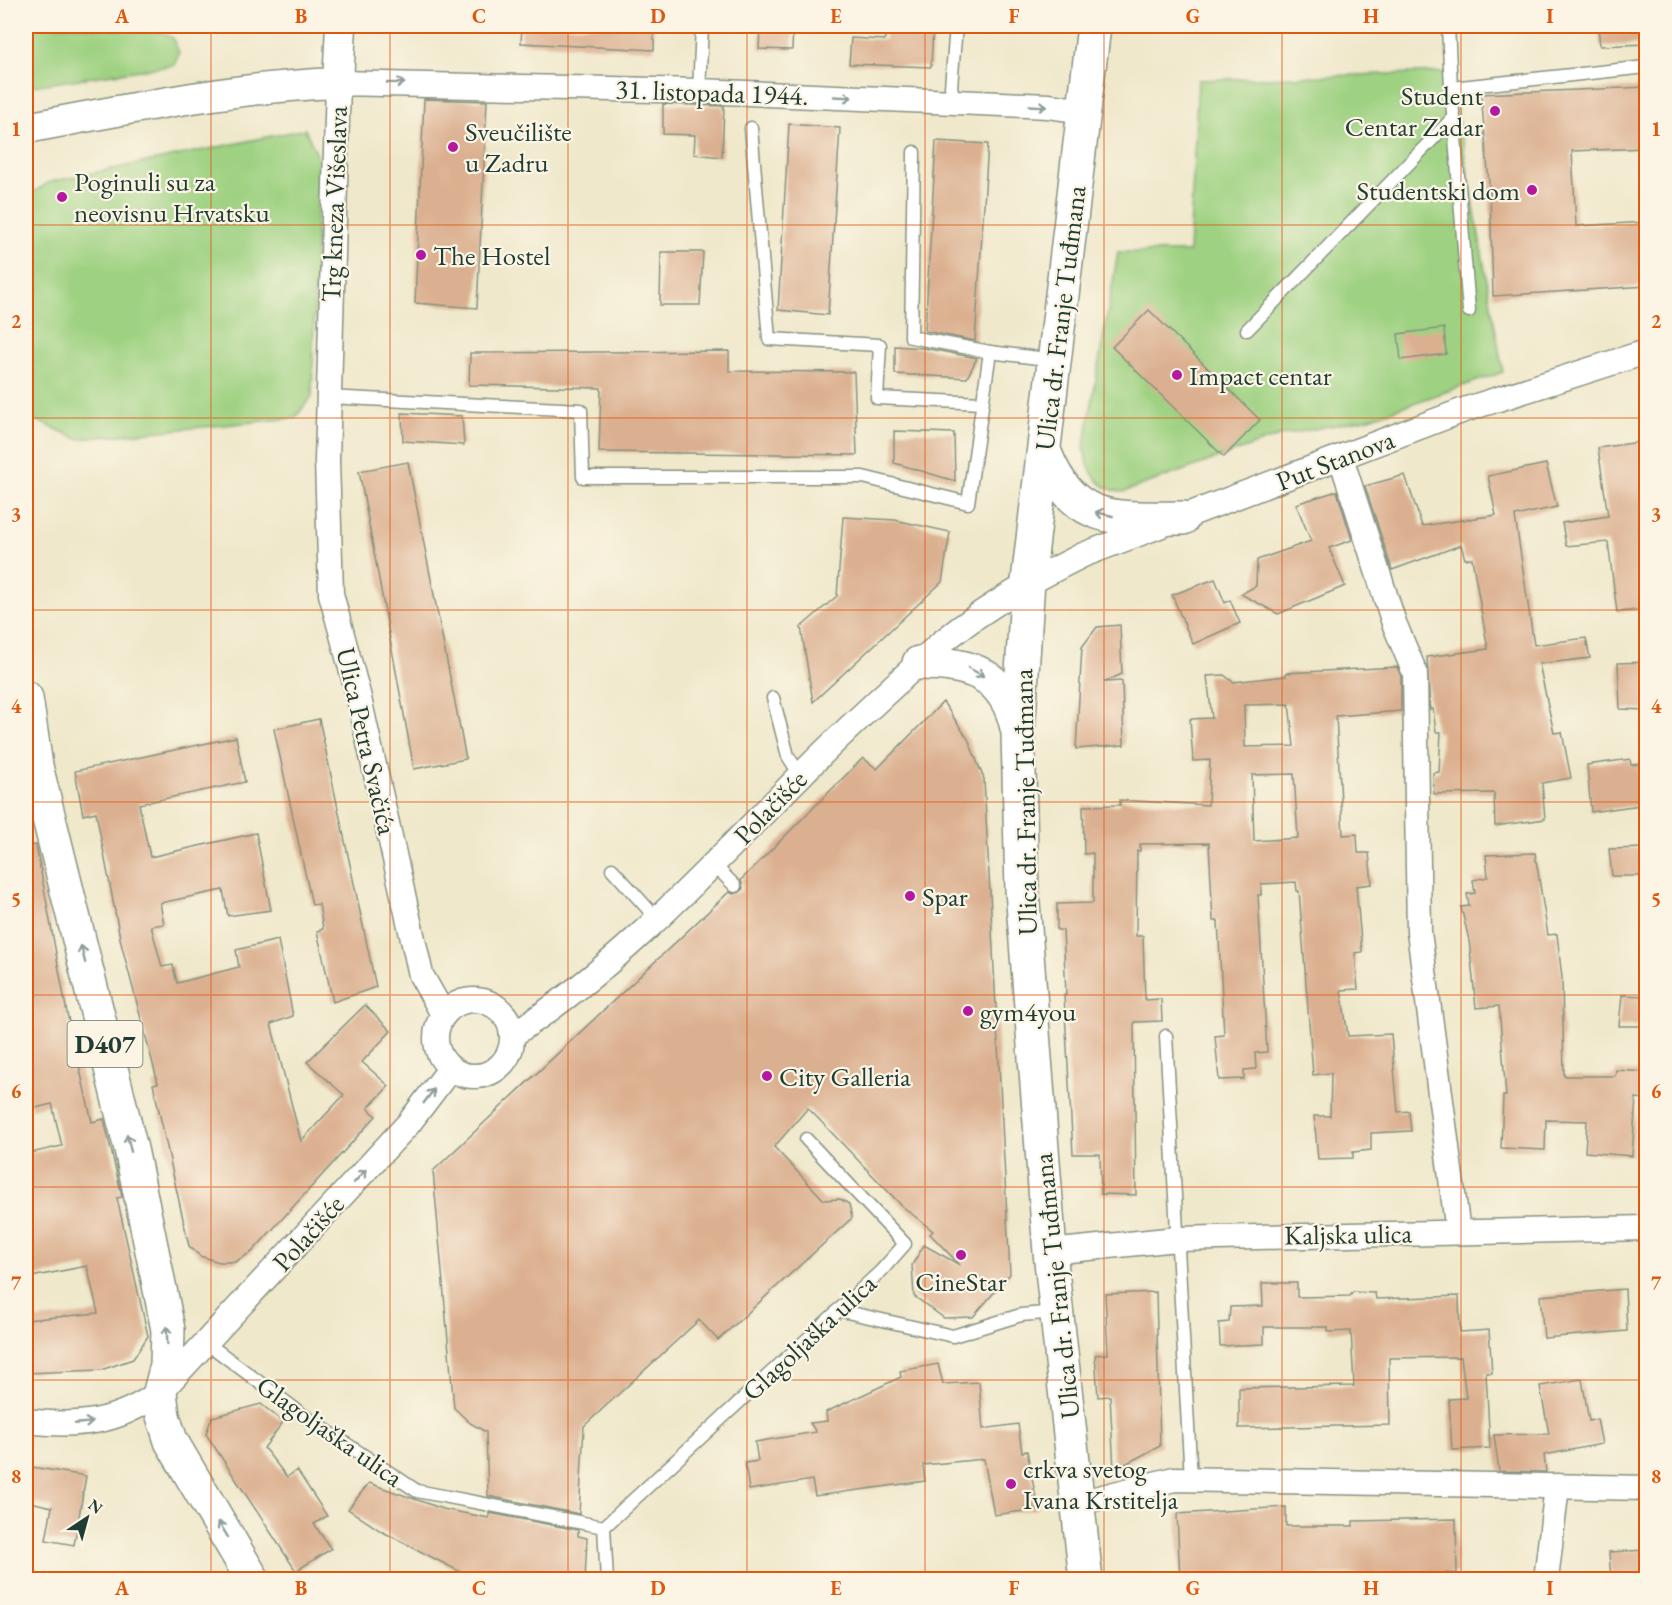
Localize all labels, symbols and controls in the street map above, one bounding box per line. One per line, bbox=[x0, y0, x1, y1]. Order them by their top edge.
text: A bbox=[114, 3, 130, 29]
text: B bbox=[295, 3, 307, 29]
text: C bbox=[472, 3, 486, 29]
text: D bbox=[650, 3, 666, 29]
text: E bbox=[830, 3, 842, 29]
text: F bbox=[1009, 3, 1020, 29]
text: G bbox=[1186, 3, 1200, 29]
text: H bbox=[1363, 3, 1379, 29]
text: I bbox=[1546, 3, 1554, 29]
street label: 31. listopada 1944. bbox=[615, 71, 809, 113]
one-way arrow bbox=[386, 78, 406, 89]
place label: Student Centar Zadar bbox=[1345, 78, 1484, 144]
one-way arrow bbox=[832, 91, 852, 103]
one-way arrow bbox=[1027, 100, 1047, 111]
marker: Student Centar Zadar bbox=[1488, 104, 1502, 118]
street label: Trg kneza Višeslava bbox=[313, 105, 355, 303]
place label: Sveučilište u Zadru bbox=[465, 114, 572, 180]
text: 1 bbox=[11, 116, 21, 142]
text: 1 bbox=[1651, 116, 1661, 142]
marker: Sveučilište u Zadru bbox=[446, 140, 460, 154]
place label: Poginuli su za neovisnu Hrvatsku bbox=[74, 164, 270, 230]
place label: Studentski dom bbox=[1356, 173, 1520, 208]
street label: Ulica dr. Franje Tuđmana bbox=[1026, 183, 1094, 453]
marker: Studentski dom bbox=[1525, 183, 1539, 197]
marker: Poginuli su za neovisnu Hrvatsku bbox=[55, 190, 69, 204]
place label: The Hostel bbox=[433, 238, 550, 273]
marker: The Hostel bbox=[414, 248, 428, 262]
text: 2 bbox=[11, 308, 22, 334]
text: 2 bbox=[1651, 308, 1662, 334]
place label: Impact centar bbox=[1189, 358, 1332, 393]
marker: Impact centar bbox=[1170, 368, 1184, 382]
street label: Put Stanova bbox=[1271, 421, 1399, 499]
text: 3 bbox=[11, 501, 21, 527]
text: 3 bbox=[1651, 501, 1661, 527]
one-way arrow bbox=[1095, 508, 1115, 519]
street label: Ulica Petra Svačića bbox=[328, 644, 406, 838]
one-way arrow bbox=[966, 667, 984, 678]
street label: Ulica dr. Franje Tuđmana bbox=[1005, 668, 1045, 936]
text: 4 bbox=[11, 693, 22, 719]
text: 4 bbox=[1651, 693, 1662, 719]
street label: Polačišće bbox=[726, 762, 814, 852]
place label: Spar bbox=[922, 879, 968, 914]
text: 5 bbox=[11, 886, 21, 912]
text: 5 bbox=[1651, 886, 1661, 912]
marker: Spar bbox=[903, 889, 917, 903]
one-way arrow bbox=[76, 945, 88, 964]
place label: gym4you bbox=[980, 994, 1076, 1029]
marker: gym4you bbox=[961, 1004, 975, 1018]
road number: D407 bbox=[68, 1021, 142, 1067]
place label: City Galleria bbox=[779, 1059, 911, 1094]
marker: City Galleria bbox=[760, 1069, 774, 1083]
text: 6 bbox=[11, 1078, 22, 1104]
text: 6 bbox=[1651, 1078, 1662, 1104]
one-way arrow bbox=[423, 1088, 436, 1104]
one-way arrow bbox=[123, 1134, 135, 1153]
street label: Ulica dr. Franje Tuđmana bbox=[1025, 1151, 1087, 1420]
one-way arrow bbox=[353, 1169, 367, 1184]
street label: Polačišće bbox=[265, 1187, 351, 1279]
street label: Kaljska ulica bbox=[1284, 1215, 1413, 1253]
marker: CineStar bbox=[954, 1248, 968, 1262]
place label: CineStar bbox=[915, 1264, 1007, 1299]
street label: Glagoljaška ulica bbox=[734, 1266, 884, 1408]
text: 7 bbox=[11, 1270, 22, 1296]
text: 7 bbox=[1651, 1270, 1662, 1296]
one-way arrow bbox=[162, 1325, 173, 1345]
street label: Glagoljaška ulica bbox=[250, 1368, 410, 1495]
one-way arrow bbox=[73, 1417, 93, 1428]
place label: crkva svetog Ivana Krstitelja bbox=[1023, 1451, 1179, 1517]
text: 8 bbox=[11, 1463, 21, 1489]
text: 8 bbox=[1651, 1463, 1661, 1489]
marker: crkva svetog Ivana Krstitelja bbox=[1004, 1477, 1018, 1491]
north arrow bbox=[57, 1488, 117, 1548]
text: N bbox=[84, 1494, 107, 1519]
one-way arrow bbox=[217, 1521, 229, 1538]
text: A bbox=[114, 1575, 130, 1601]
text: B bbox=[295, 1575, 307, 1601]
text: C bbox=[472, 1575, 486, 1601]
text: D bbox=[650, 1575, 666, 1601]
text: E bbox=[830, 1575, 842, 1601]
text: F bbox=[1009, 1575, 1020, 1601]
text: G bbox=[1186, 1575, 1200, 1601]
text: H bbox=[1363, 1575, 1379, 1601]
text: I bbox=[1546, 1575, 1554, 1601]

